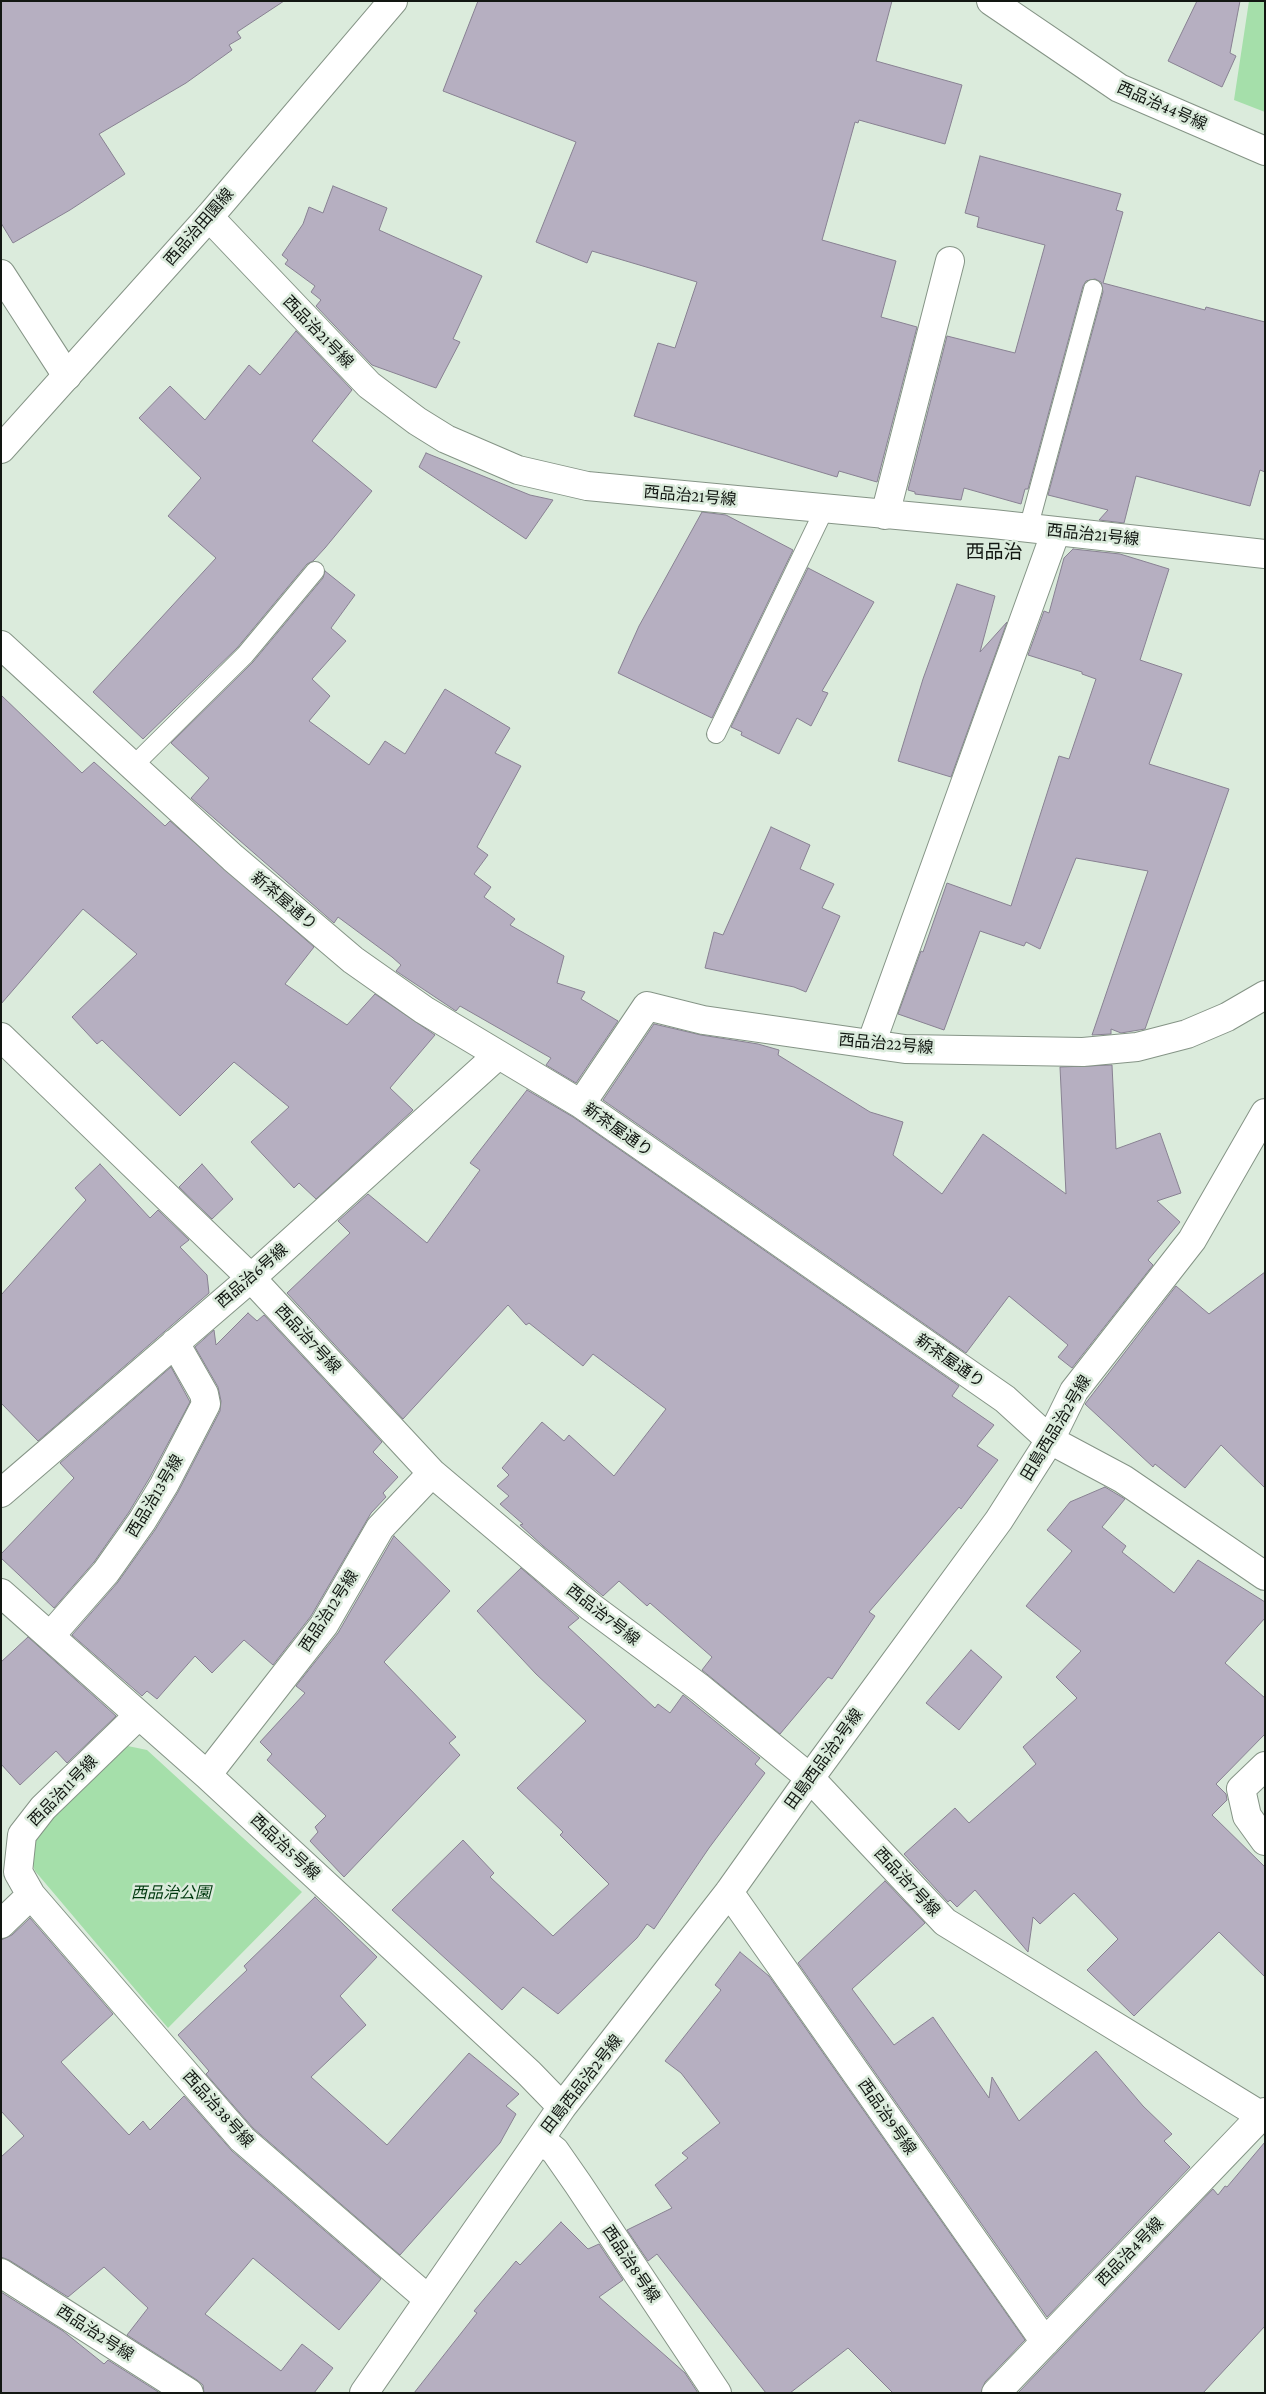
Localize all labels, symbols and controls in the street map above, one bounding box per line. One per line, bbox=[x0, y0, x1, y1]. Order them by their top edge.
street label: 西品治44号線 bbox=[1114, 78, 1210, 134]
street label: 西品治田園線 bbox=[160, 184, 238, 270]
street label: 西品治21号線 bbox=[279, 292, 357, 372]
street label: 西品治21号線 bbox=[643, 482, 737, 510]
street label: 西品治21号線 bbox=[1046, 521, 1140, 549]
district label: 西品治 bbox=[966, 541, 1022, 563]
street label: 新茶屋通り bbox=[247, 868, 321, 934]
street label: 西品治22号線 bbox=[838, 1030, 934, 1058]
street label: 新茶屋通り bbox=[580, 1099, 656, 1161]
street label: 西品治6号線 bbox=[212, 1240, 292, 1312]
street label: 西品治7号線 bbox=[271, 1301, 345, 1377]
street label: 新茶屋通り bbox=[912, 1330, 988, 1392]
street label: 田島西品治2号線 bbox=[1017, 1372, 1095, 1484]
street label: 西品治13号線 bbox=[123, 1451, 187, 1541]
street label: 西品治12号線 bbox=[296, 1567, 362, 1655]
street label: 西品治7号線 bbox=[563, 1581, 643, 1649]
street label: 田島西品治2号線 bbox=[781, 1705, 867, 1813]
street label: 西品治11号線 bbox=[25, 1752, 101, 1830]
street label: 西品治5号線 bbox=[246, 1810, 324, 1884]
street label: 西品治7号線 bbox=[870, 1844, 944, 1920]
park label: 西品治公園 bbox=[131, 1883, 211, 1903]
street label: 田島西品治2号線 bbox=[538, 2031, 626, 2137]
street label: 西品治38号線 bbox=[179, 2067, 257, 2151]
street label: 西品治9号線 bbox=[854, 2075, 920, 2159]
street label: 西品治4号線 bbox=[1092, 2214, 1168, 2290]
street label: 西品治8号線 bbox=[598, 2222, 664, 2306]
street label: 西品治2号線 bbox=[53, 2301, 137, 2365]

